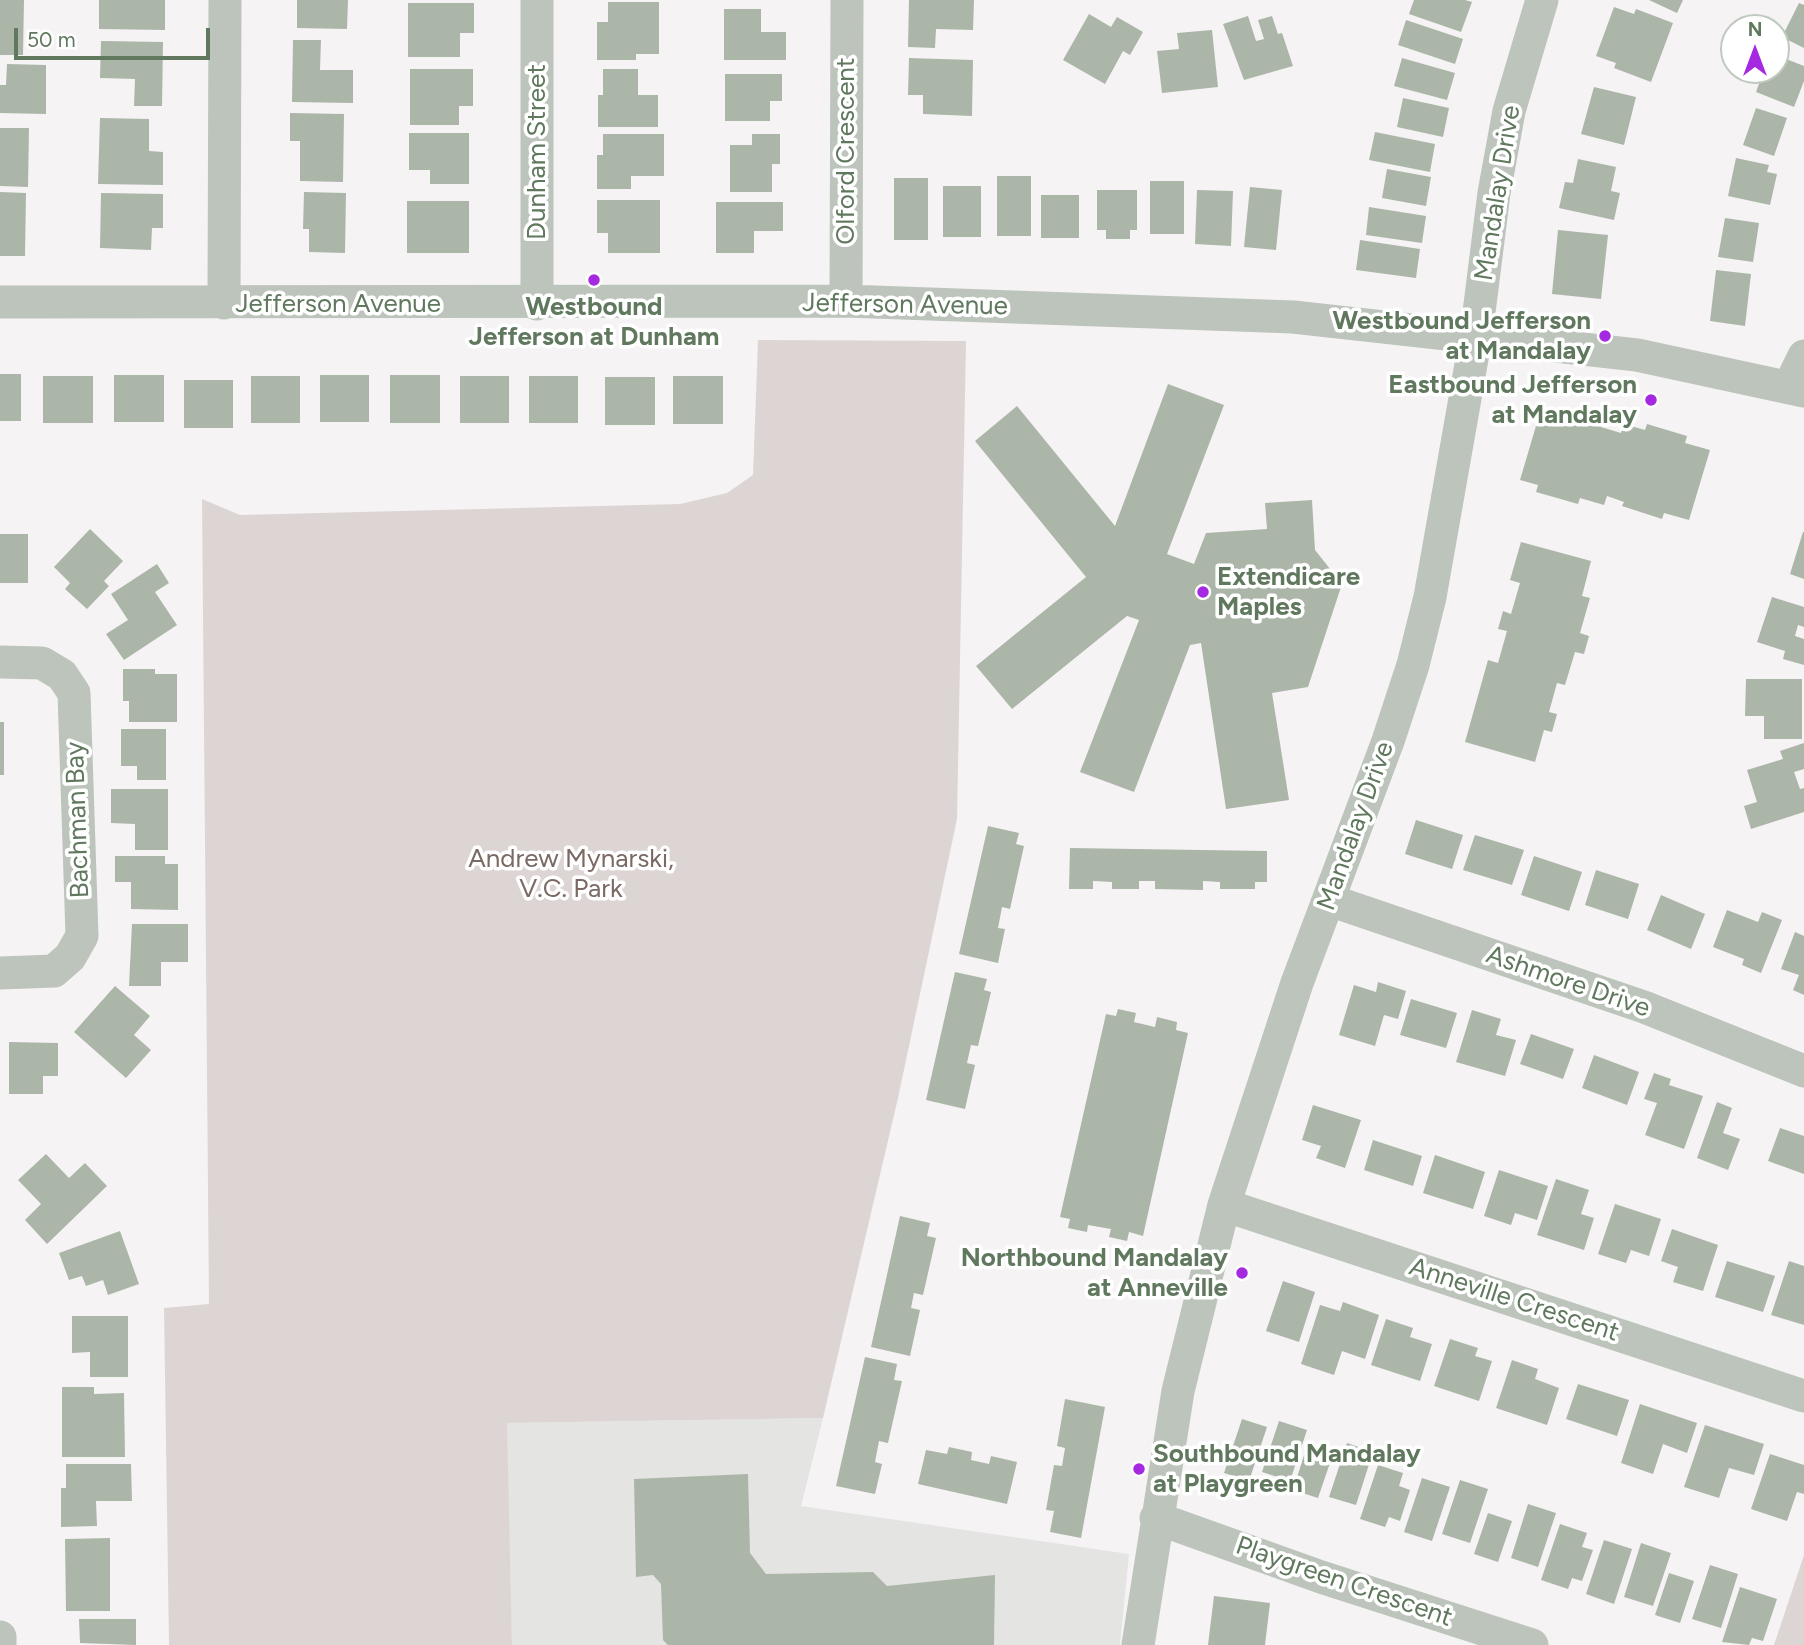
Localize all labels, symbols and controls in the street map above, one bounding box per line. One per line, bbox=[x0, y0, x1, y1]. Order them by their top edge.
scale bar bbox=[18, 14, 214, 58]
north arrow bbox=[1720, 14, 1790, 84]
text: N bbox=[1748, 18, 1762, 41]
text: 50 m bbox=[27, 27, 76, 52]
street label: Olford Crescent bbox=[830, 57, 862, 245]
street label: Dunham Street bbox=[521, 64, 553, 240]
street label: Mandalay Drive bbox=[1469, 103, 1527, 283]
marker: Westbound Jefferson at Dunham bbox=[586, 272, 602, 288]
street label: Jefferson Avenue bbox=[235, 288, 441, 320]
street label: Jefferson Avenue bbox=[802, 288, 1008, 322]
place label: Westbound Jefferson at Dunham bbox=[469, 291, 719, 352]
place label: Westbound Jefferson at Mandalay bbox=[1333, 305, 1591, 366]
marker: Westbound Jefferson at Mandalay bbox=[1597, 328, 1613, 344]
place label: Eastbound Jefferson at Mandalay bbox=[1388, 369, 1637, 430]
marker: Eastbound Jefferson at Mandalay bbox=[1643, 392, 1659, 408]
place label: Extendicare Maples bbox=[1217, 561, 1360, 622]
marker: Extendicare Maples bbox=[1195, 584, 1211, 600]
street label: Mandalay Drive bbox=[1311, 737, 1401, 915]
street label: Bachman Bay bbox=[60, 741, 96, 899]
park label: Andrew Mynarski, V.C. Park bbox=[468, 843, 674, 904]
street label: Ashmore Drive bbox=[1482, 939, 1654, 1025]
place label: Northbound Mandalay at Anneville bbox=[961, 1242, 1228, 1304]
street label: Anneville Crescent bbox=[1405, 1251, 1623, 1349]
marker: Northbound Mandalay at Anneville bbox=[1234, 1265, 1250, 1281]
place label: Southbound Mandalay at Playgreen bbox=[1153, 1438, 1421, 1500]
marker: Southbound Mandalay at Playgreen bbox=[1131, 1461, 1147, 1477]
street label: Playgreen Crescent bbox=[1232, 1530, 1456, 1634]

